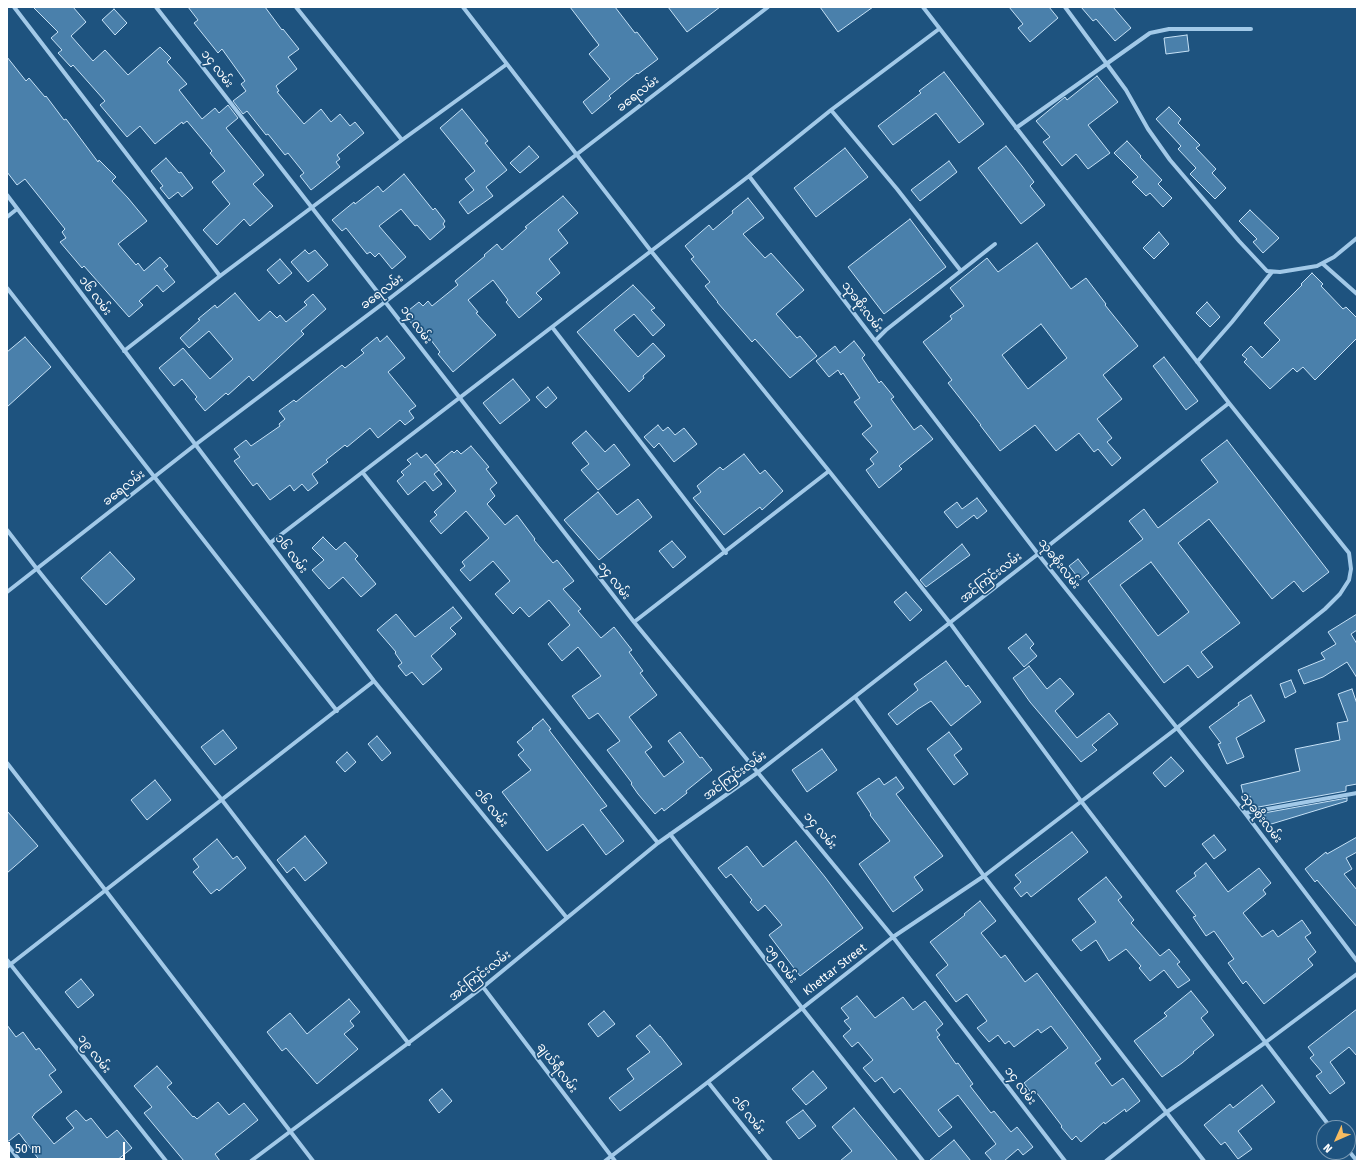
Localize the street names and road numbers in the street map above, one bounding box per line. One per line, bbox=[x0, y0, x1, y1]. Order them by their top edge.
street label: ၁၄ လမ်း bbox=[198, 47, 236, 91]
street label: ခရေလမ်း bbox=[614, 73, 662, 115]
street label: ခရေလမ်း bbox=[358, 271, 406, 313]
street label: ၁၆ လမ်း bbox=[76, 274, 114, 318]
street label: သုခစိုးလမ်း bbox=[838, 279, 886, 335]
street label: ၁၄ လမ်း bbox=[397, 303, 435, 347]
street label: ခရေလမ်း bbox=[100, 467, 148, 509]
street label: ၁၆ လမ်း bbox=[272, 532, 310, 576]
street label: သုခစိုးလမ်း bbox=[1035, 536, 1083, 592]
street label: အင်ကြင်းလမ်း bbox=[957, 549, 1025, 607]
street label: ၁၄ လမ်း bbox=[595, 559, 633, 603]
street label: အင်ကြင်းလမ်း bbox=[701, 748, 769, 804]
street label: ၁၆ လမ်း bbox=[471, 786, 511, 830]
street label: သုခစိုးလမ်း bbox=[1237, 790, 1285, 846]
street label: ၁၄ လမ်း bbox=[800, 810, 840, 852]
street label: Khettar Street bbox=[801, 941, 869, 999]
street label: ၁၅ လမ်း bbox=[762, 942, 800, 986]
street label: အင်ကြင်းလမ်း bbox=[446, 947, 514, 1005]
street label: ၁၉ လမ်း bbox=[74, 1032, 114, 1076]
street label: ချယ်ရီလမ်း bbox=[534, 1040, 580, 1096]
street label: ၁၄ လမ်း bbox=[1001, 1064, 1039, 1108]
street label: ၁၆ လမ်း bbox=[728, 1093, 768, 1137]

